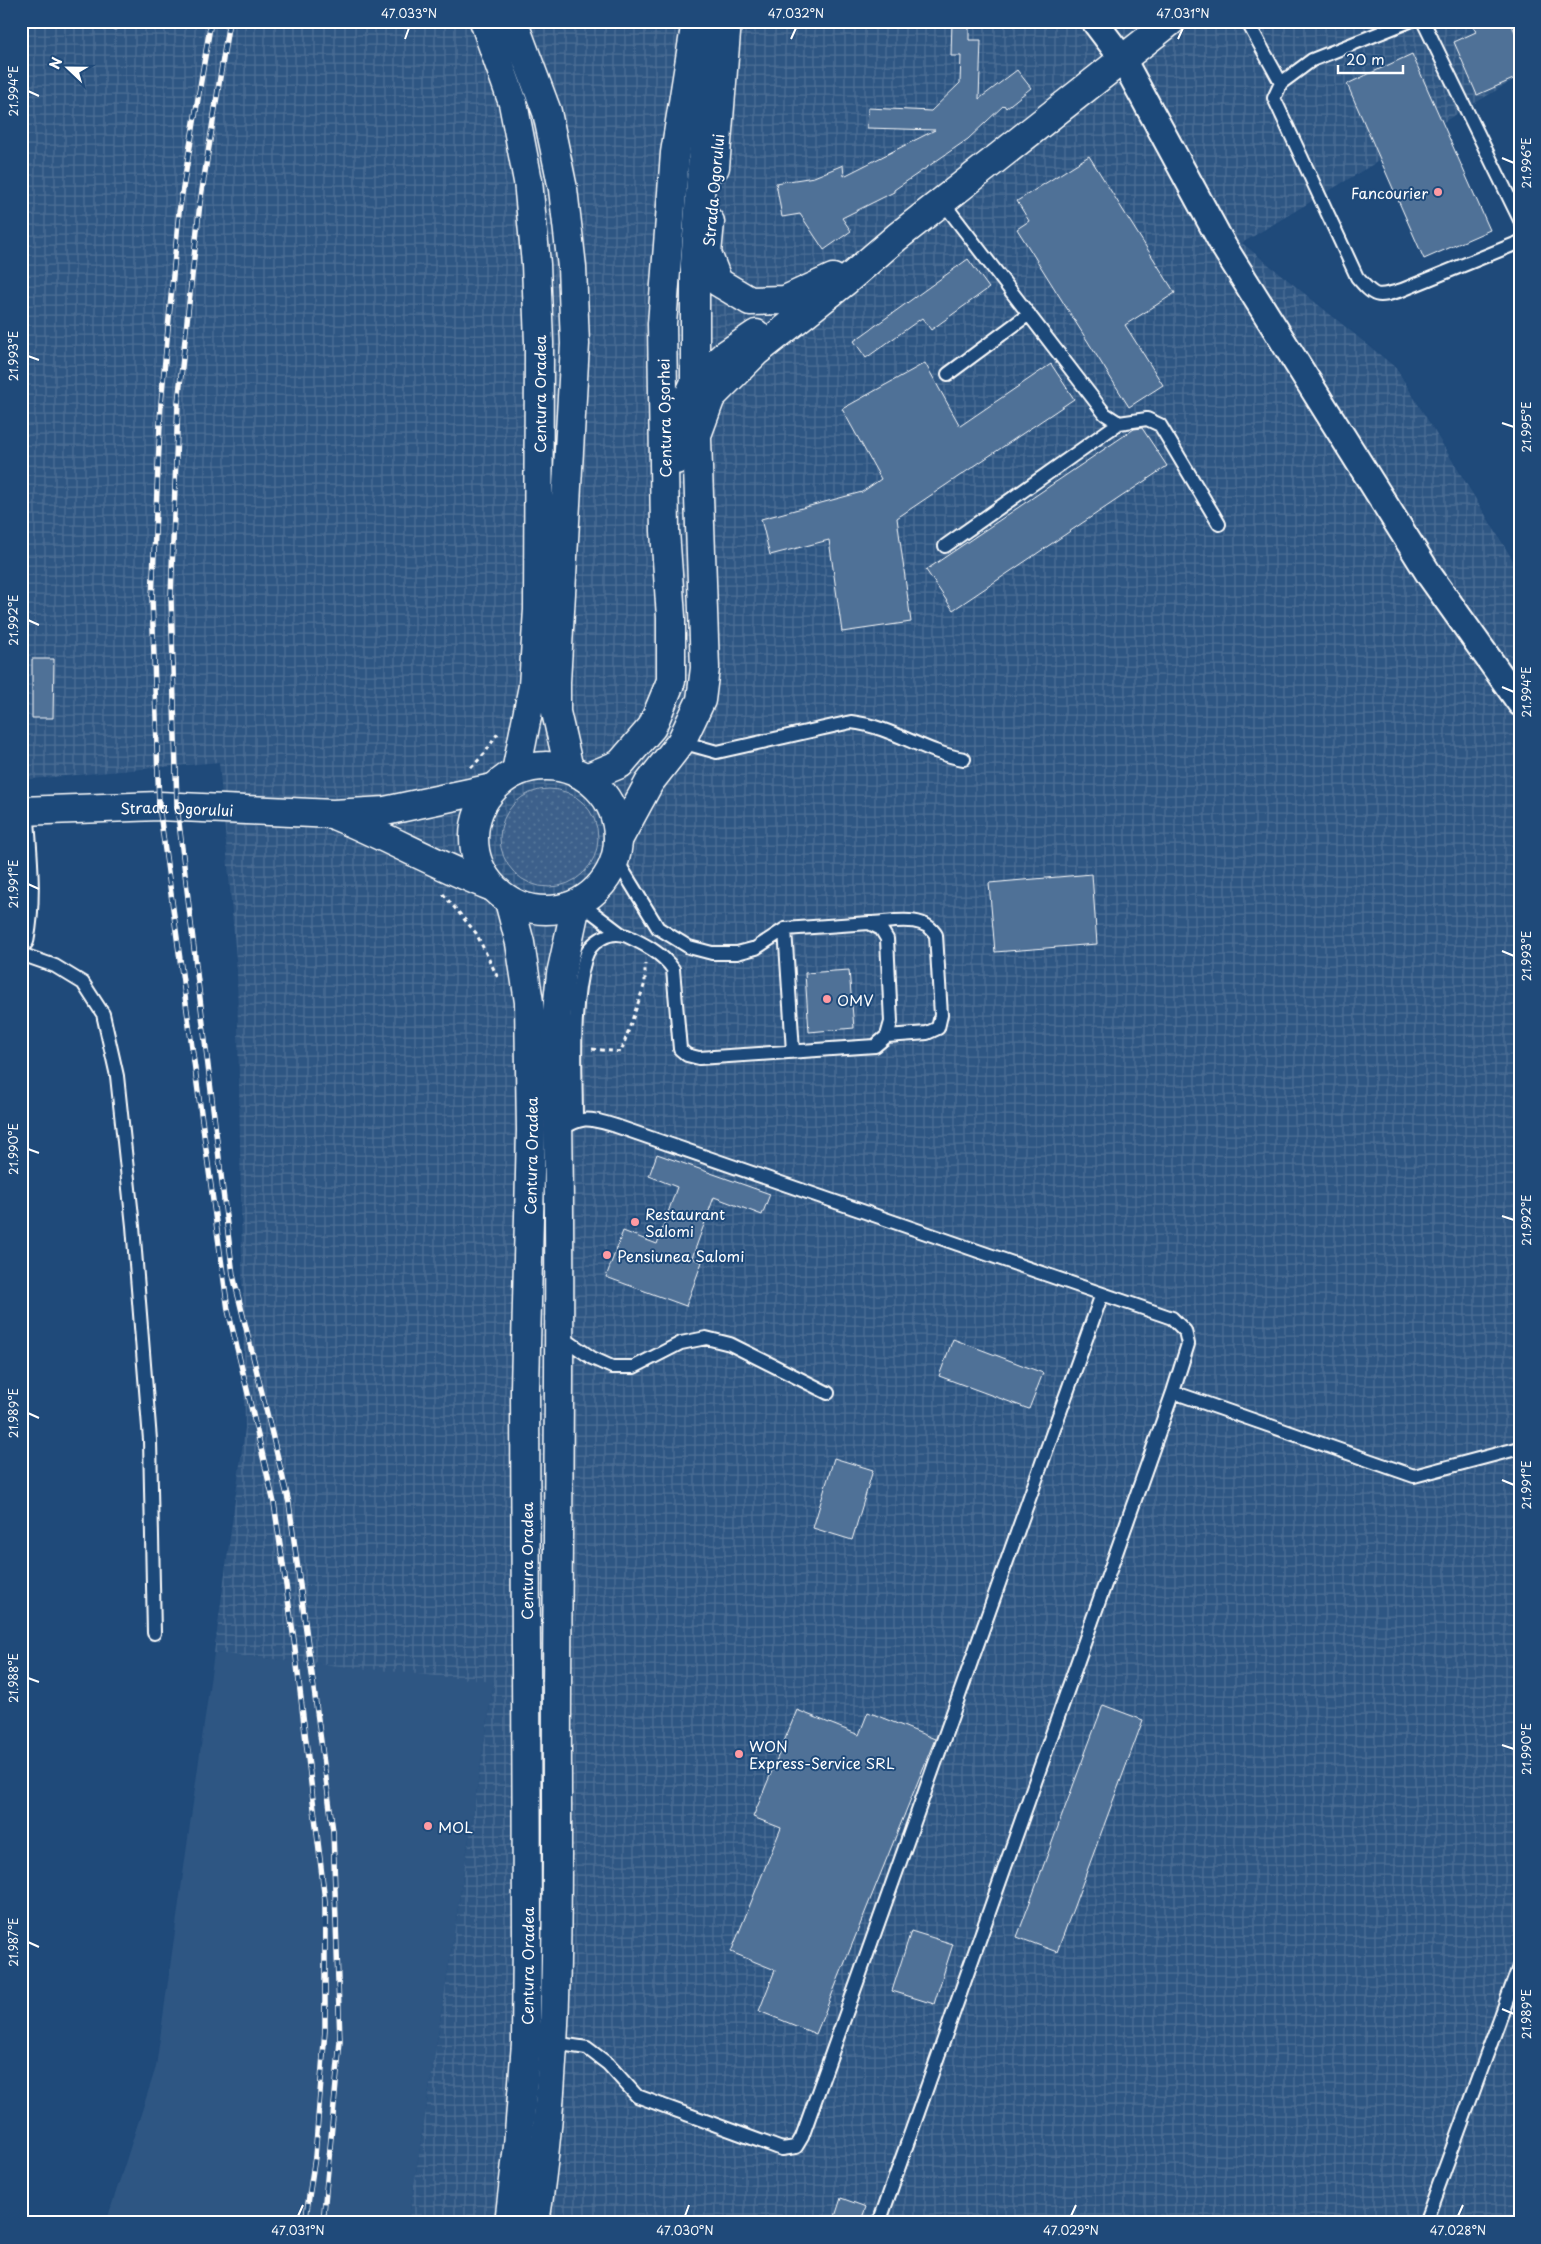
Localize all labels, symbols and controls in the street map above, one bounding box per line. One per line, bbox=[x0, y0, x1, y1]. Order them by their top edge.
text: 47.033°N bbox=[381, 4, 437, 22]
text: 47.032°N bbox=[768, 4, 824, 22]
text: 47.031°N bbox=[1156, 4, 1210, 22]
north arrow bbox=[42, 42, 92, 92]
scale bar bbox=[1338, 42, 1404, 74]
text: 20 m bbox=[1346, 47, 1385, 70]
text: N bbox=[44, 54, 67, 72]
text: 21.994°E bbox=[4, 65, 22, 117]
street label: Strada Ogorului bbox=[697, 133, 729, 247]
text: 21.996°E bbox=[1517, 137, 1535, 189]
place label: Fancourier bbox=[1351, 181, 1428, 204]
marker: Fancourier bbox=[1432, 186, 1444, 198]
text: 21.993°E bbox=[4, 331, 22, 381]
street label: Centura Oradea bbox=[528, 334, 551, 453]
street label: Centura Oșorhei bbox=[651, 358, 677, 478]
text: 21.995°E bbox=[1517, 401, 1535, 453]
text: 21.992°E bbox=[4, 594, 22, 646]
text: 21.994°E bbox=[1517, 666, 1535, 718]
street label: Strada Ogorului bbox=[120, 794, 234, 821]
text: 21.991°E bbox=[4, 860, 22, 908]
text: 21.993°E bbox=[1517, 931, 1535, 981]
place label: OMV bbox=[837, 988, 873, 1011]
marker: OMV bbox=[821, 993, 833, 1005]
street label: Centura Oradea bbox=[518, 1096, 543, 1215]
text: 21.990°E bbox=[4, 1123, 22, 1175]
text: 21.992°E bbox=[1517, 1194, 1535, 1246]
place label: Restaurant Salomi bbox=[645, 1202, 725, 1242]
marker: Restaurant Salomi bbox=[629, 1216, 641, 1228]
place label: Pensiunea Salomi bbox=[617, 1244, 744, 1267]
marker: Pensiunea Salomi bbox=[601, 1249, 613, 1261]
text: 21.989°E bbox=[4, 1388, 22, 1438]
text: 21.991°E bbox=[1517, 1461, 1535, 1509]
street label: Centura Oradea bbox=[515, 1501, 538, 1620]
text: 21.988°E bbox=[4, 1653, 22, 1703]
text: 21.990°E bbox=[1517, 1723, 1535, 1775]
place label: WON Express-Service SRL bbox=[749, 1734, 895, 1774]
marker: WON Express-Service SRL bbox=[733, 1748, 745, 1760]
place label: MOL bbox=[438, 1815, 473, 1838]
marker: MOL bbox=[422, 1820, 434, 1832]
street label: Centura Oradea bbox=[515, 1906, 539, 2025]
text: 21.987°E bbox=[4, 1917, 22, 1967]
text: 21.989°E bbox=[1517, 1989, 1535, 2039]
text: 47.031°N bbox=[271, 2221, 325, 2239]
text: 47.030°N bbox=[656, 2221, 714, 2239]
text: 47.029°N bbox=[1043, 2221, 1099, 2239]
text: 47.028°N bbox=[1430, 2221, 1486, 2239]

